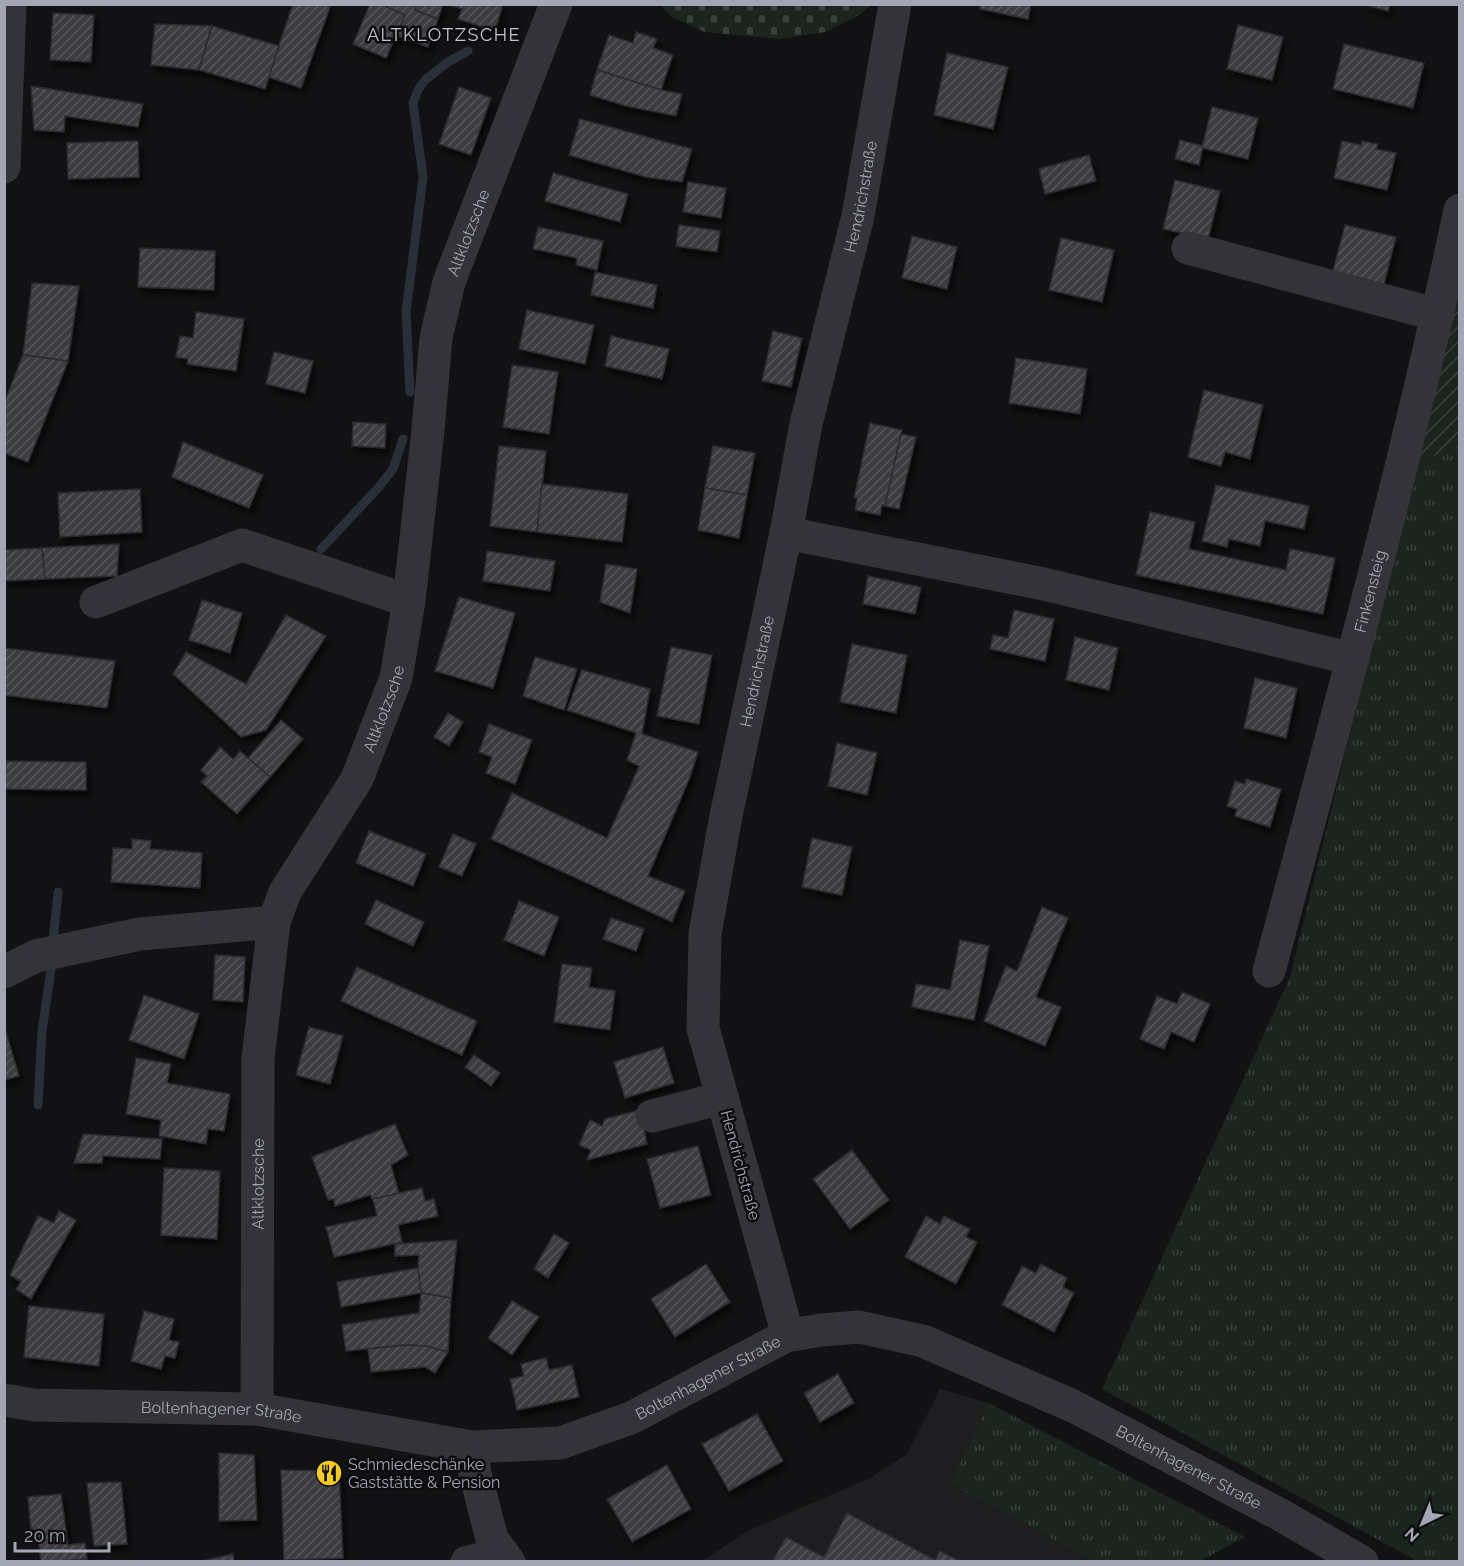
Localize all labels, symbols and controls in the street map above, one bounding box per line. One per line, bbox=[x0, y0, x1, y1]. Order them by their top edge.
district label: ALTKLOTZSCHE bbox=[367, 24, 521, 45]
street label: Hendrichstraße bbox=[840, 139, 881, 254]
street label: Altklotzsche bbox=[443, 187, 494, 279]
street label: Finkensteig bbox=[1351, 548, 1390, 635]
street label: Hendrichstraße bbox=[736, 614, 778, 729]
street label: Altklotzsche bbox=[359, 664, 408, 755]
street label: Hendrichstraße bbox=[717, 1108, 764, 1222]
street label: Altklotzsche bbox=[249, 1138, 268, 1230]
street label: Boltenhagener Straße bbox=[632, 1332, 784, 1424]
street label: Boltenhagener Straße bbox=[141, 1398, 303, 1427]
street label: Boltenhagener Straße bbox=[1113, 1421, 1265, 1513]
place label: Schmiedeschänke Gaststätte & Pension bbox=[348, 1455, 500, 1492]
restaurant icon: Schmiedeschänke Gaststätte & Pension bbox=[314, 1458, 344, 1488]
north arrow bbox=[1392, 1494, 1452, 1554]
scale bar bbox=[15, 1515, 110, 1553]
text: N bbox=[1401, 1523, 1423, 1546]
text: 20 m bbox=[24, 1525, 66, 1546]

